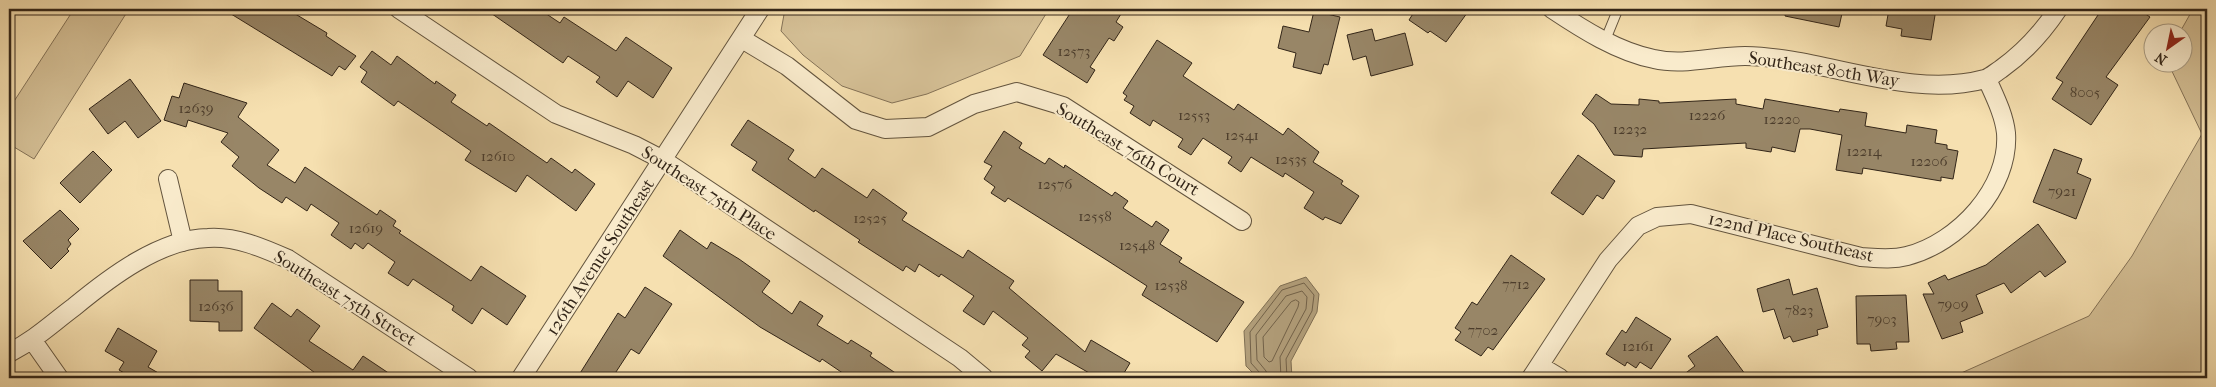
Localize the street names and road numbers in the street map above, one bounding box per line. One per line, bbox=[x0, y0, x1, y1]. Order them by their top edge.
street label: Southeast 80th Way bbox=[1747, 47, 1902, 92]
street label: Southeast 76th Court bbox=[1052, 98, 1204, 201]
street label: Southeast 75th Place bbox=[637, 142, 780, 245]
street label: 126th Avenue Southeast bbox=[542, 174, 659, 340]
street label: 122nd Place Southeast bbox=[1706, 208, 1876, 267]
street label: Southeast 75th Street bbox=[270, 246, 420, 351]

